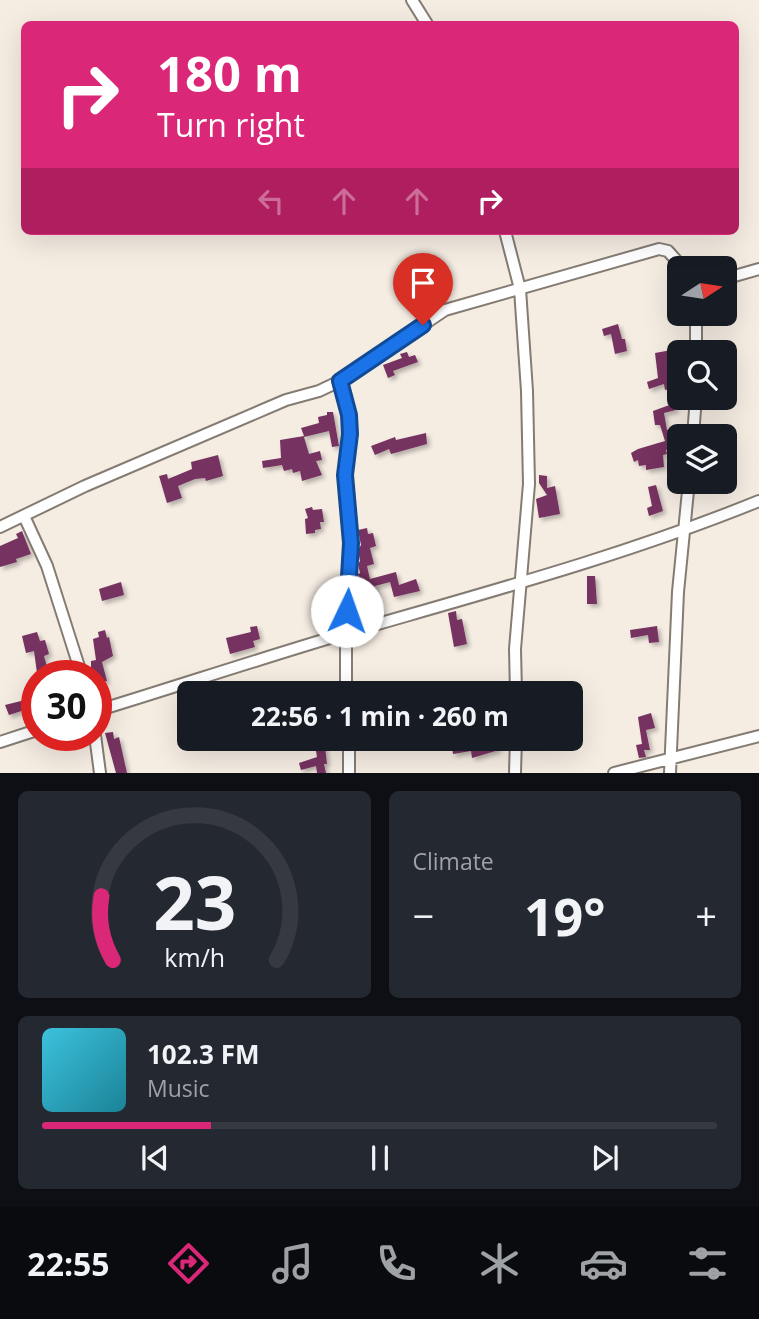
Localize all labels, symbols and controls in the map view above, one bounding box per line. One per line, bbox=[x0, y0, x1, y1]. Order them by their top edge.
text: 180 m bbox=[157, 40, 302, 106]
icon: right bbox=[42, 49, 133, 140]
text: Turn right bbox=[157, 103, 305, 146]
icon: left bbox=[252, 182, 290, 220]
icon: ahead bbox=[325, 182, 363, 220]
icon: ahead bbox=[398, 182, 436, 220]
icon: right bbox=[471, 182, 509, 220]
pin bbox=[393, 253, 453, 325]
north arrow bbox=[667, 256, 737, 326]
map controls bbox=[667, 256, 737, 494]
icon: arrive bbox=[404, 264, 442, 302]
button: search bbox=[667, 340, 737, 410]
button: layers bbox=[667, 424, 737, 494]
position arrow bbox=[310, 574, 384, 648]
speed limit sign: 30 bbox=[21, 660, 112, 751]
text: 22:56 · 1 min · 260 m bbox=[251, 698, 509, 734]
text: Climate bbox=[413, 845, 494, 877]
text: 23 bbox=[153, 853, 236, 952]
text: 19° bbox=[524, 880, 606, 951]
text: − bbox=[413, 889, 434, 941]
text: + bbox=[695, 889, 717, 941]
text: km/h bbox=[164, 940, 225, 974]
text: 102.3 FM bbox=[147, 1036, 259, 1072]
text: Music bbox=[147, 1072, 210, 1104]
icon: previous bbox=[136, 1139, 174, 1177]
icon: pause bbox=[361, 1139, 399, 1177]
icon: next bbox=[586, 1139, 624, 1177]
icon: directions bbox=[164, 1239, 213, 1288]
icon: music bbox=[268, 1239, 317, 1288]
icon: phone bbox=[372, 1239, 421, 1288]
icon: climate bbox=[475, 1239, 524, 1288]
icon: car bbox=[579, 1239, 628, 1288]
icon: filters bbox=[683, 1239, 732, 1288]
text: 22:55 bbox=[27, 1242, 110, 1285]

